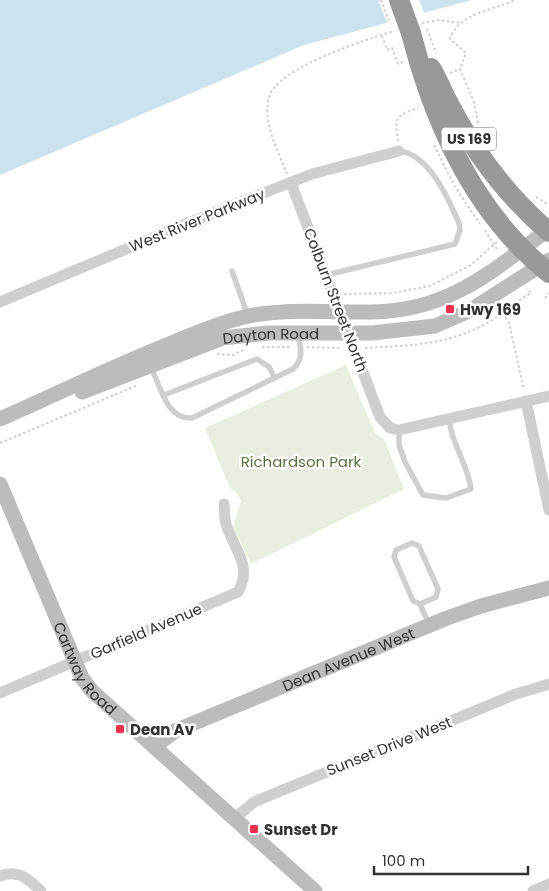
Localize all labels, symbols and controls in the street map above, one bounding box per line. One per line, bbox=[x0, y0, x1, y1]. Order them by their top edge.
road number: US 169 bbox=[442, 128, 496, 150]
street label: West River Parkway bbox=[126, 183, 268, 257]
street label: Colburn Street North bbox=[299, 225, 373, 375]
place label: Hwy 169 bbox=[460, 299, 521, 320]
marker: Hwy 169 bbox=[444, 303, 456, 315]
street label: Dayton Road bbox=[221, 323, 319, 348]
park label: Richardson Park bbox=[241, 451, 362, 472]
street label: Garfield Avenue bbox=[87, 598, 205, 664]
street label: Cartway Road bbox=[49, 619, 122, 719]
street label: Dean Avenue West bbox=[279, 622, 418, 696]
street label: Sunset Drive West bbox=[323, 711, 455, 781]
place label: Dean Av bbox=[130, 719, 195, 740]
marker: Dean Av bbox=[114, 723, 126, 735]
place label: Sunset Dr bbox=[264, 819, 338, 840]
marker: Sunset Dr bbox=[248, 823, 260, 835]
scale bar bbox=[374, 844, 528, 876]
text: 100 m bbox=[382, 850, 425, 871]

